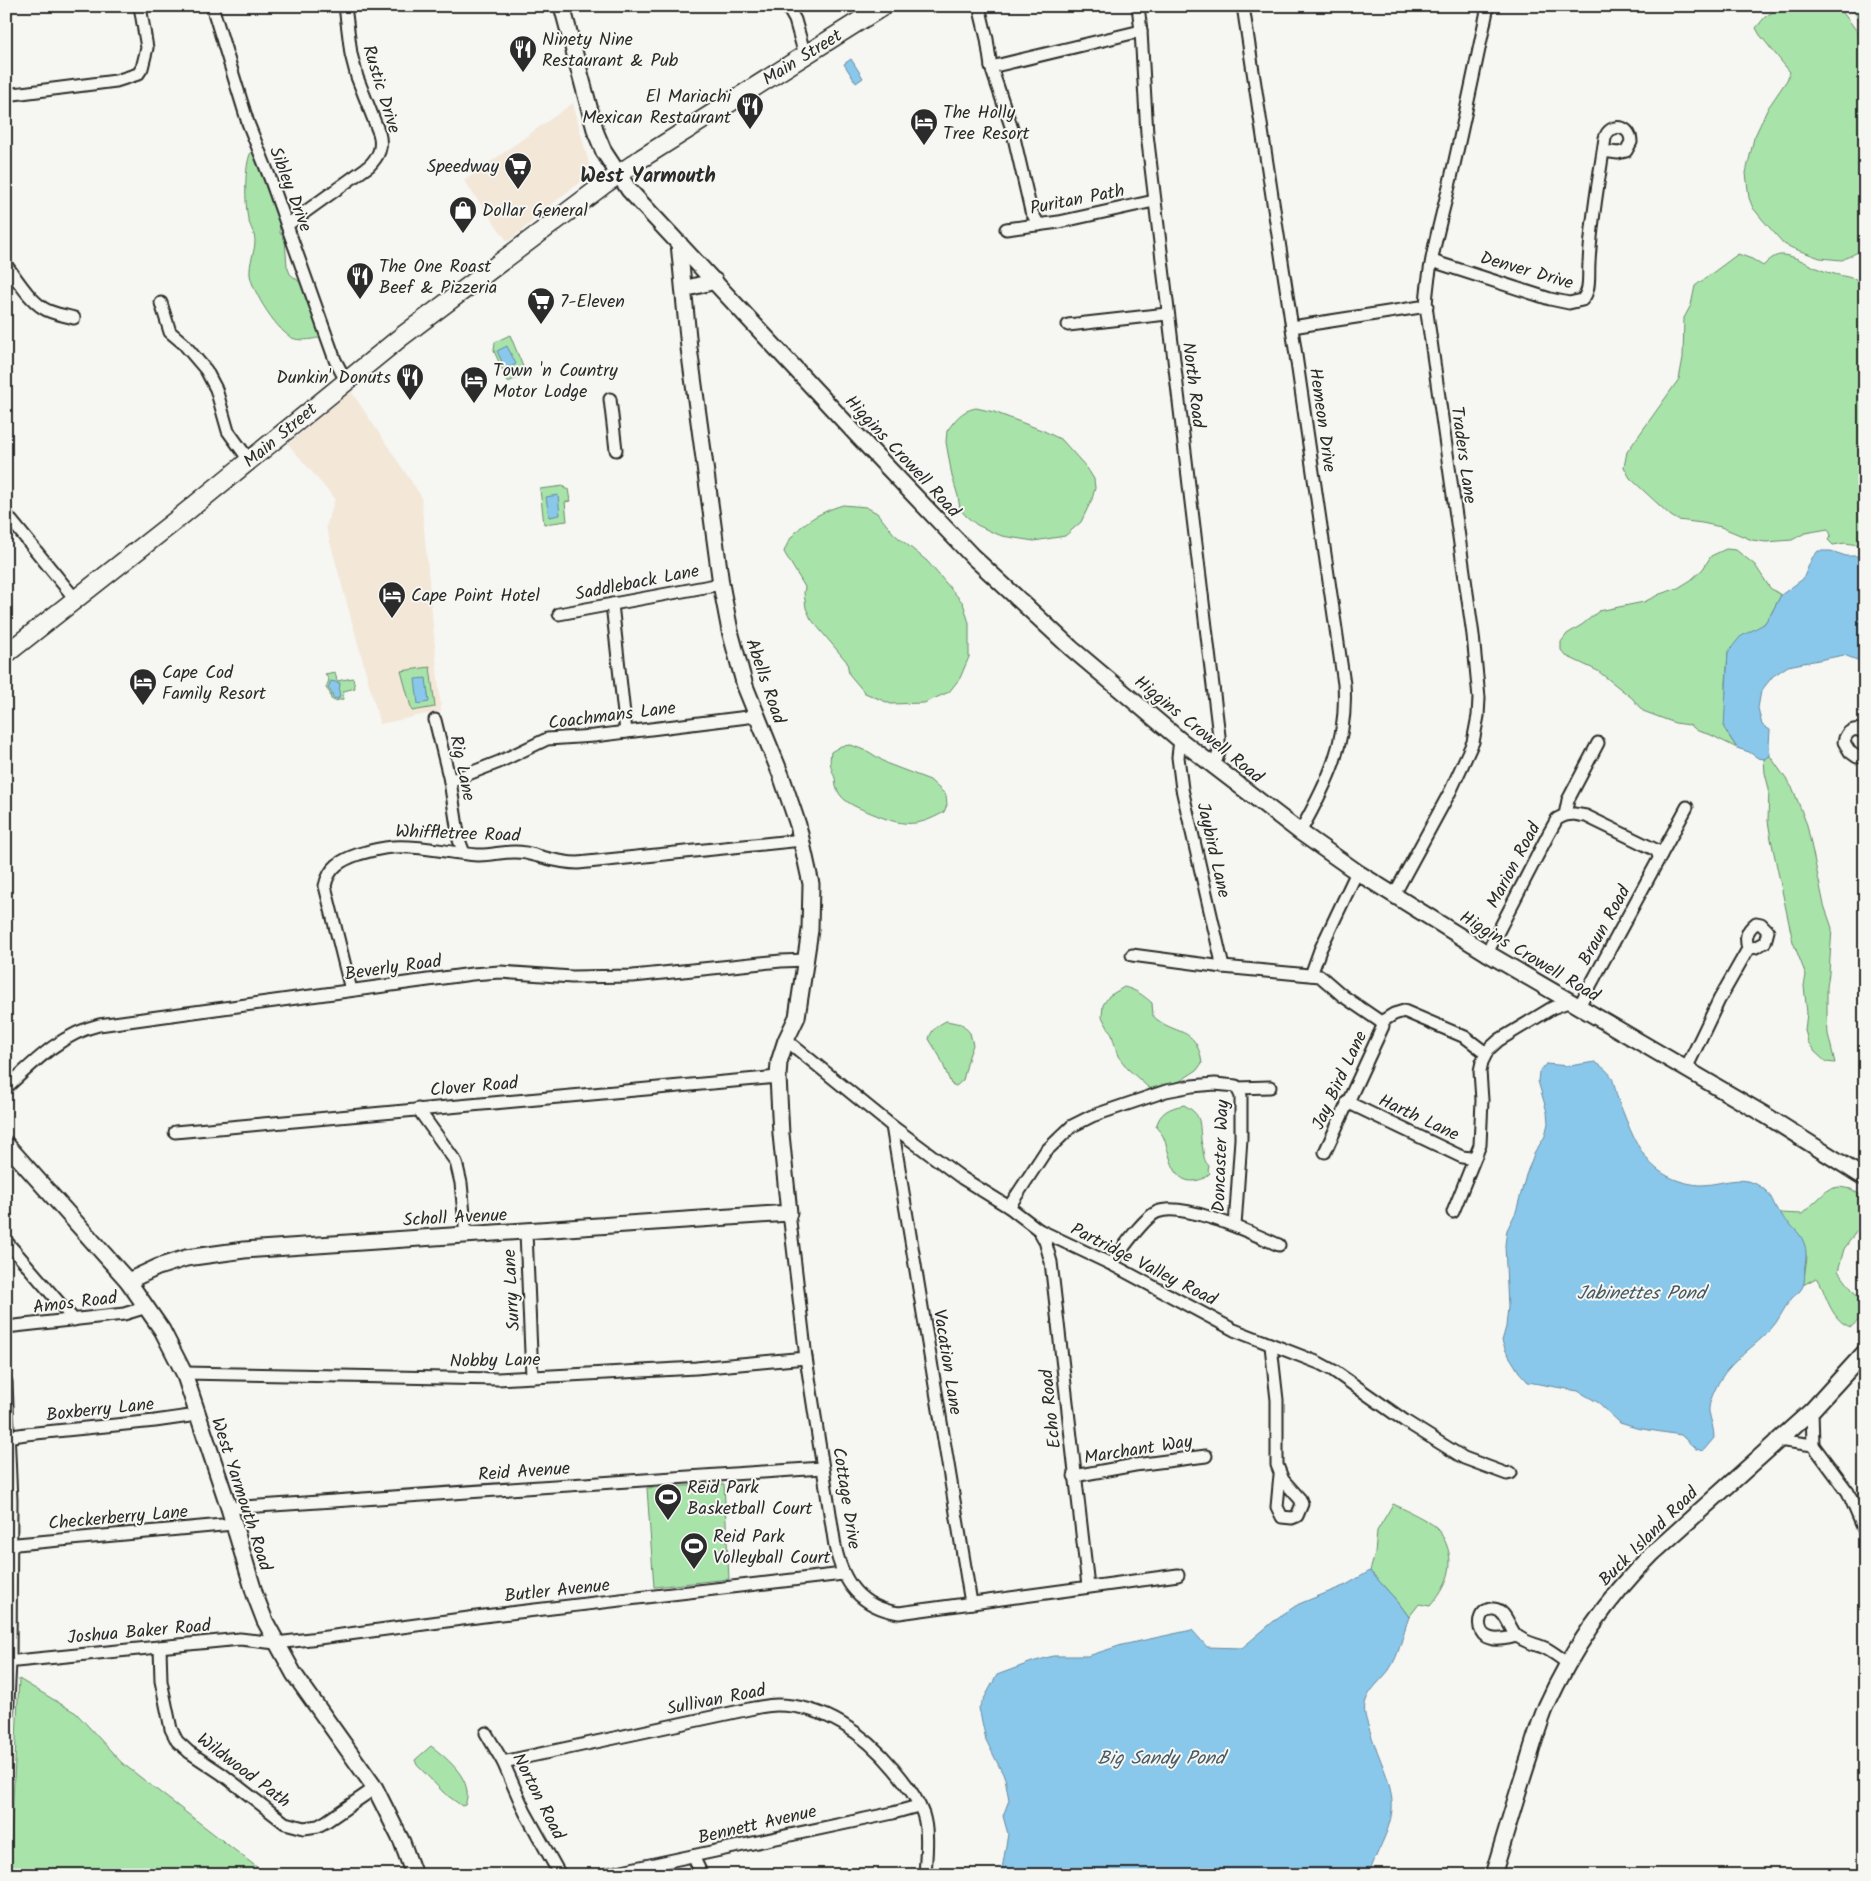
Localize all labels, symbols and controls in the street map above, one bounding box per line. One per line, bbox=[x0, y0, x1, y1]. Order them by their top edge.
street label: Main Street bbox=[757, 22, 849, 94]
place label: Ninety Nine Restaurant & Pub bbox=[542, 26, 679, 76]
restaurant icon: Ninety Nine Restaurant & Pub bbox=[508, 34, 538, 73]
street label: Rustic Drive bbox=[353, 42, 408, 137]
place label: El Mariachi Mexican Restaurant bbox=[582, 83, 732, 133]
restaurant icon: El Mariachi Mexican Restaurant bbox=[735, 91, 765, 130]
place label: The Holly Tree Resort bbox=[943, 99, 1030, 149]
hotel icon: The Holly Tree Resort bbox=[909, 107, 939, 146]
street label: Sibley Drive bbox=[260, 143, 319, 236]
supermarket icon: Speedway bbox=[503, 151, 533, 190]
place label: Speedway bbox=[427, 153, 500, 182]
district label: West Yarmouth bbox=[580, 161, 716, 193]
street label: Puritan Path bbox=[1028, 177, 1127, 224]
shop icon: Dollar General bbox=[448, 195, 478, 234]
place label: Dollar General bbox=[482, 197, 588, 226]
street label: Denver Drive bbox=[1477, 244, 1577, 299]
place label: The One Roast Beef & Pizzeria bbox=[379, 253, 497, 303]
restaurant icon: The One Roast Beef & Pizzeria bbox=[345, 261, 375, 300]
supermarket icon: 7-Eleven bbox=[526, 286, 556, 325]
place label: 7-Eleven bbox=[560, 288, 625, 317]
street label: North Road bbox=[1173, 341, 1212, 431]
place label: Town 'n Country Motor Lodge bbox=[493, 357, 618, 407]
restaurant icon: Dunkin' Donuts bbox=[395, 362, 425, 401]
place label: Dunkin' Donuts bbox=[276, 364, 391, 393]
hotel icon: Town 'n Country Motor Lodge bbox=[459, 365, 489, 404]
street label: Hemeon Drive bbox=[1300, 366, 1343, 474]
street label: Higgins Crowell Road bbox=[837, 389, 968, 526]
street label: Main Street bbox=[237, 396, 325, 476]
street label: Traders Lane bbox=[1441, 405, 1484, 506]
street label: Saddleback Lane bbox=[573, 557, 702, 610]
hotel icon: Cape Point Hotel bbox=[377, 580, 407, 619]
place label: Cape Point Hotel bbox=[411, 582, 540, 611]
street label: Abells Road bbox=[736, 635, 793, 729]
place label: Cape Cod Family Resort bbox=[162, 659, 267, 709]
hotel icon: Cape Cod Family Resort bbox=[128, 667, 158, 706]
street label: Higgins Crowell Road bbox=[1127, 669, 1270, 792]
street label: Coachmans Lane bbox=[547, 694, 678, 739]
street label: Rig Lane bbox=[440, 733, 483, 804]
street label: Jaybird Lane bbox=[1187, 800, 1238, 901]
street label: Marion Road bbox=[1479, 817, 1550, 914]
street label: Whiffletree Road bbox=[395, 818, 522, 851]
street label: Braun Road bbox=[1571, 880, 1640, 971]
street label: Higgins Crowell Road bbox=[1453, 904, 1606, 1011]
street label: Beverly Road bbox=[343, 947, 444, 990]
street label: Jay Bird Lane bbox=[1305, 1026, 1376, 1135]
street label: Clover Road bbox=[429, 1069, 520, 1106]
street label: Harth Lane bbox=[1373, 1087, 1464, 1150]
street label: Doncaster Way bbox=[1205, 1099, 1238, 1213]
street label: Scholl Avenue bbox=[402, 1201, 508, 1236]
street label: Partridge Valley Road bbox=[1065, 1216, 1222, 1315]
street label: Surry Lane bbox=[496, 1248, 529, 1332]
water label: Jabinettes Pond bbox=[1577, 1279, 1710, 1309]
street label: Amos Road bbox=[32, 1284, 120, 1323]
street label: Vacation Lane bbox=[924, 1307, 969, 1417]
street label: Nobby Lane bbox=[449, 1346, 541, 1377]
street label: Echo Road bbox=[1033, 1367, 1070, 1450]
street label: Boxberry Lane bbox=[45, 1390, 156, 1431]
street label: West Yarmouth Road bbox=[202, 1414, 279, 1576]
street label: Marchant Way bbox=[1082, 1428, 1195, 1473]
street label: Cottage Drive bbox=[823, 1445, 868, 1551]
street label: Reid Avenue bbox=[477, 1455, 571, 1490]
place label: Reid Park Basketball Court bbox=[687, 1474, 814, 1524]
street label: Buck Island Road bbox=[1592, 1479, 1707, 1594]
sports icon: Reid Park Basketball Court bbox=[653, 1482, 683, 1521]
street label: Checkerberry Lane bbox=[47, 1498, 189, 1539]
place label: Reid Park Volleyball Court bbox=[713, 1523, 832, 1573]
sports icon: Reid Park Volleyball Court bbox=[679, 1531, 709, 1570]
street label: Butler Avenue bbox=[503, 1572, 611, 1611]
street label: Joshua Baker Road bbox=[66, 1612, 213, 1653]
street label: Sullivan Road bbox=[664, 1676, 769, 1724]
street label: Wildwood Path bbox=[190, 1726, 296, 1816]
water label: Big Sandy Pond bbox=[1098, 1744, 1229, 1774]
street label: Norton Road bbox=[503, 1748, 572, 1846]
street label: Bennett Avenue bbox=[695, 1798, 820, 1853]

